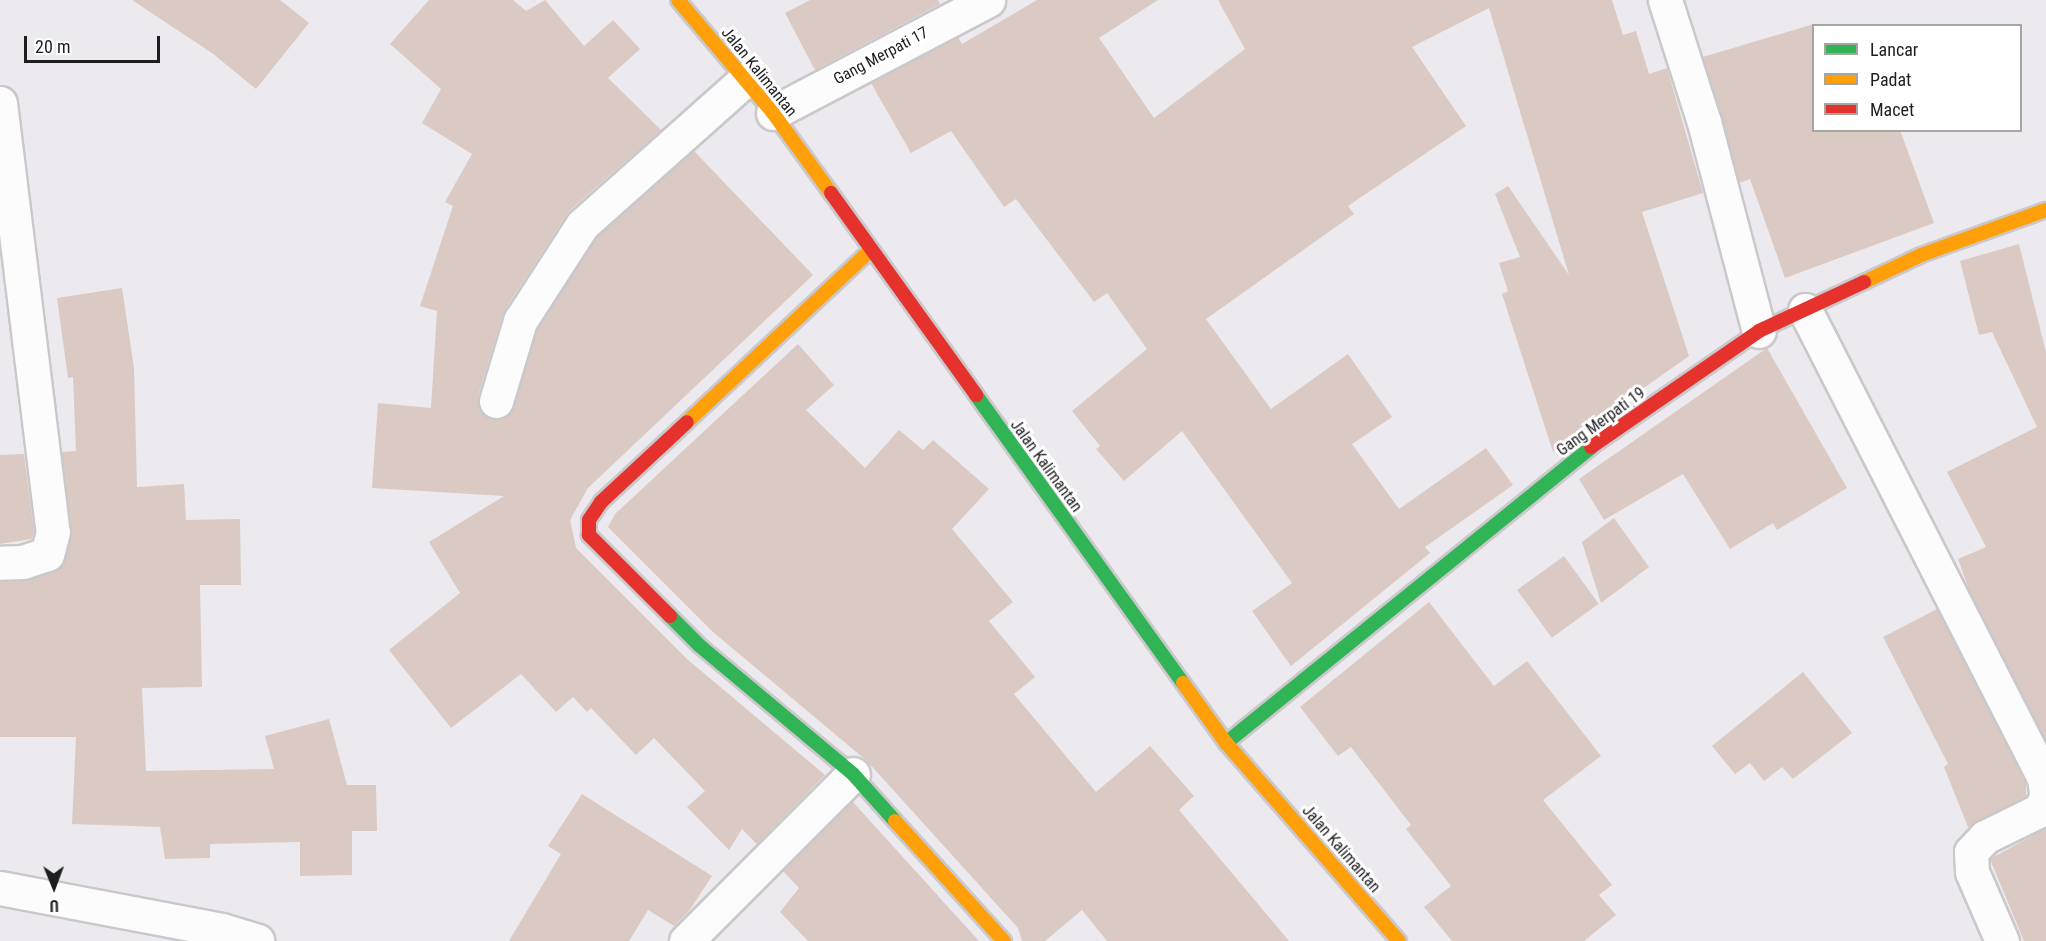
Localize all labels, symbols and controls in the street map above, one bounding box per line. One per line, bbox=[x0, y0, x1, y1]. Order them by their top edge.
street label: Jalan Kalimantan bbox=[717, 23, 801, 121]
street label: Gang Merpati 17 bbox=[830, 23, 932, 89]
scale bar bbox=[27, 24, 164, 62]
legend bbox=[1812, 24, 2022, 132]
text: 20 m bbox=[35, 36, 70, 57]
text: Lancar bbox=[1870, 39, 1918, 60]
text: Padat bbox=[1870, 69, 1911, 90]
text: Macet bbox=[1870, 99, 1914, 120]
street label: Gang Merpati 19 bbox=[1553, 384, 1649, 460]
street label: Jalan Kalimantan bbox=[1006, 416, 1086, 516]
street label: Jalan Kalimantan bbox=[1298, 801, 1384, 897]
north arrow bbox=[24, 857, 84, 917]
text: U bbox=[50, 896, 59, 915]

